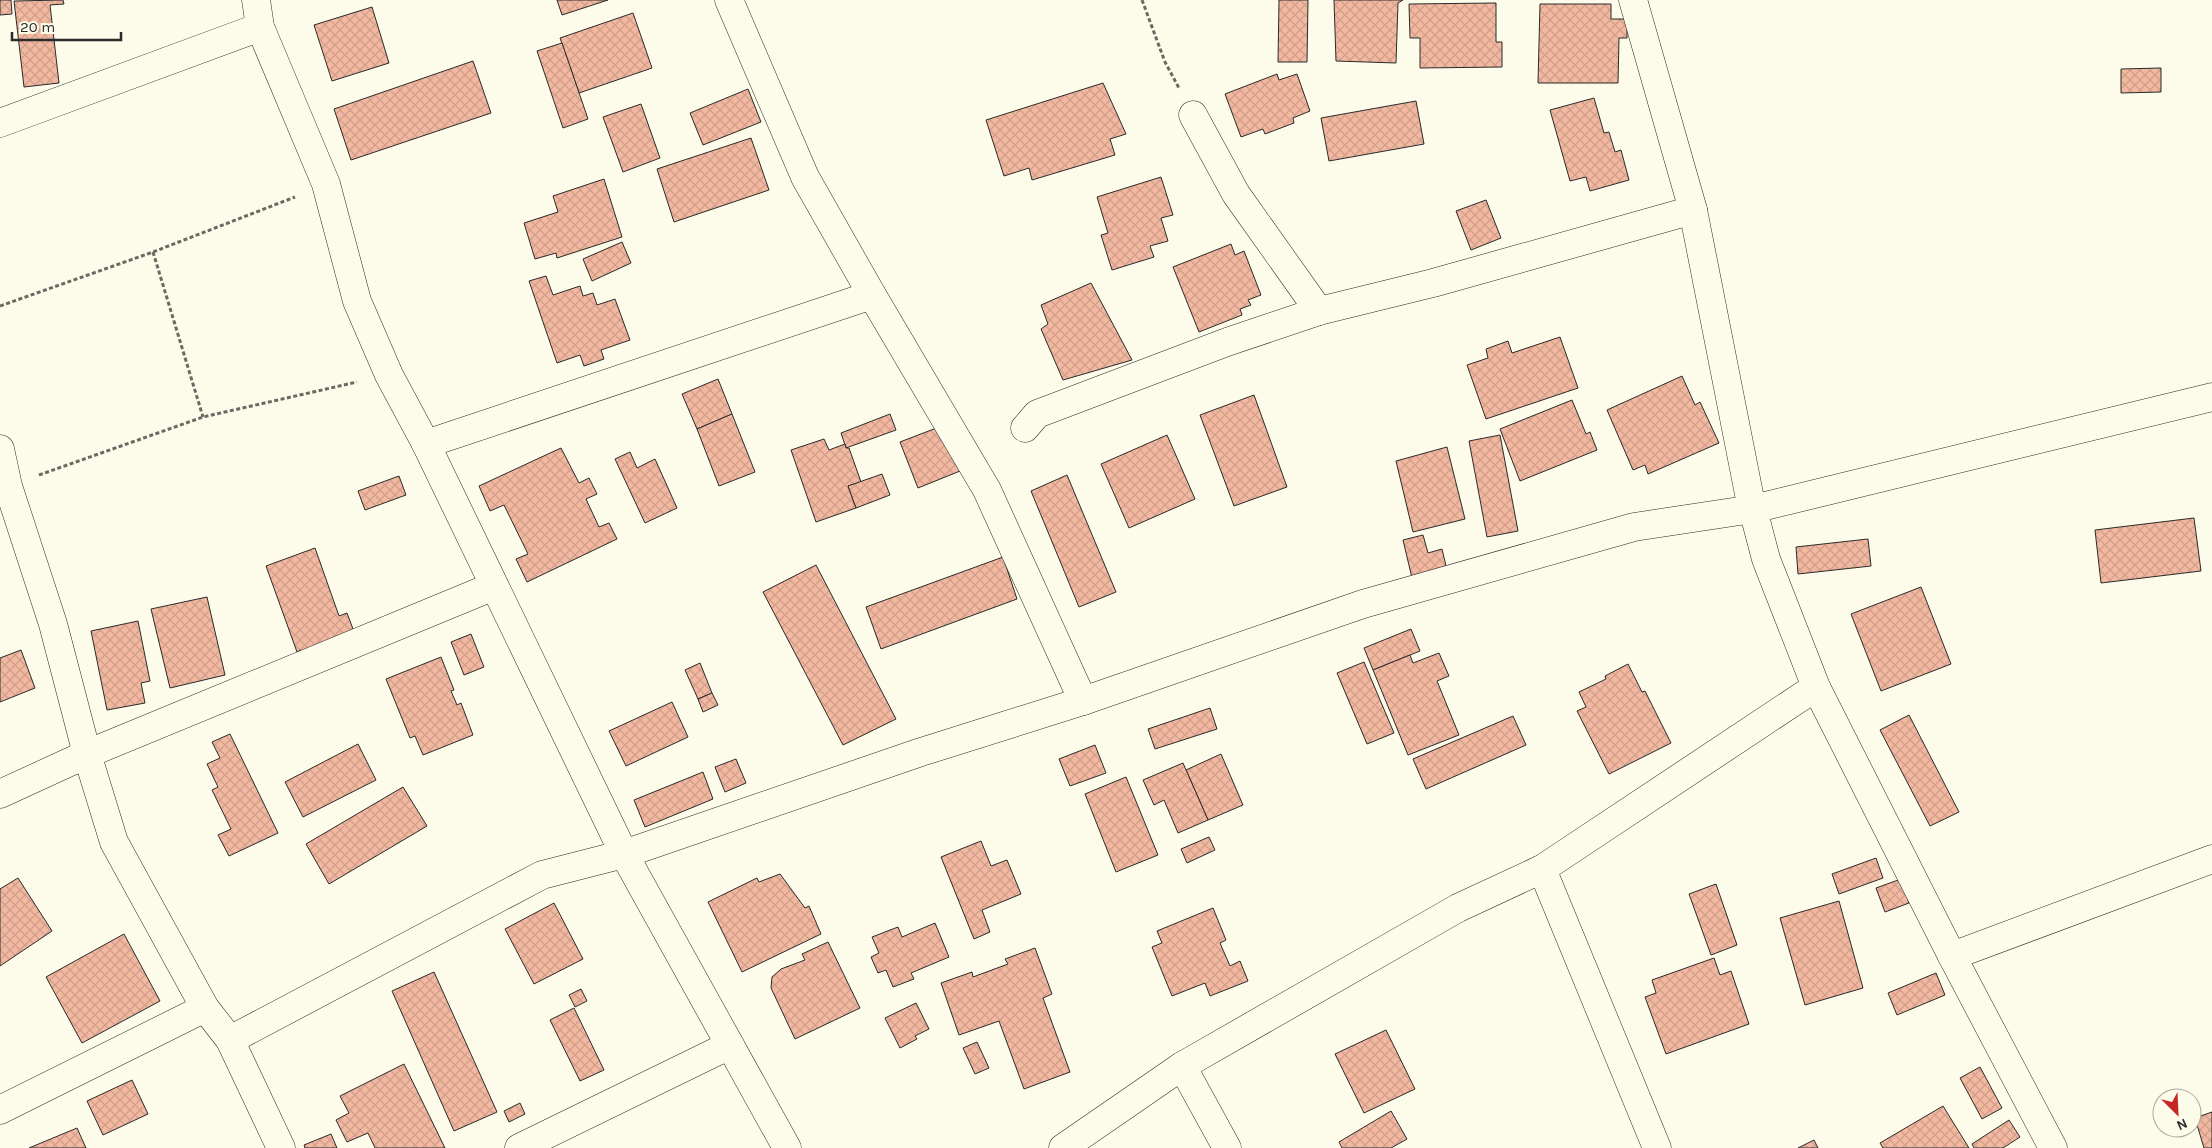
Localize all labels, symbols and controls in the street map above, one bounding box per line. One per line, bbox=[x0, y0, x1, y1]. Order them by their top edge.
scale bar bbox=[12, 10, 121, 42]
text: 20 m bbox=[20, 18, 55, 36]
north arrow bbox=[2152, 1088, 2202, 1138]
text: N bbox=[2174, 1115, 2190, 1134]

